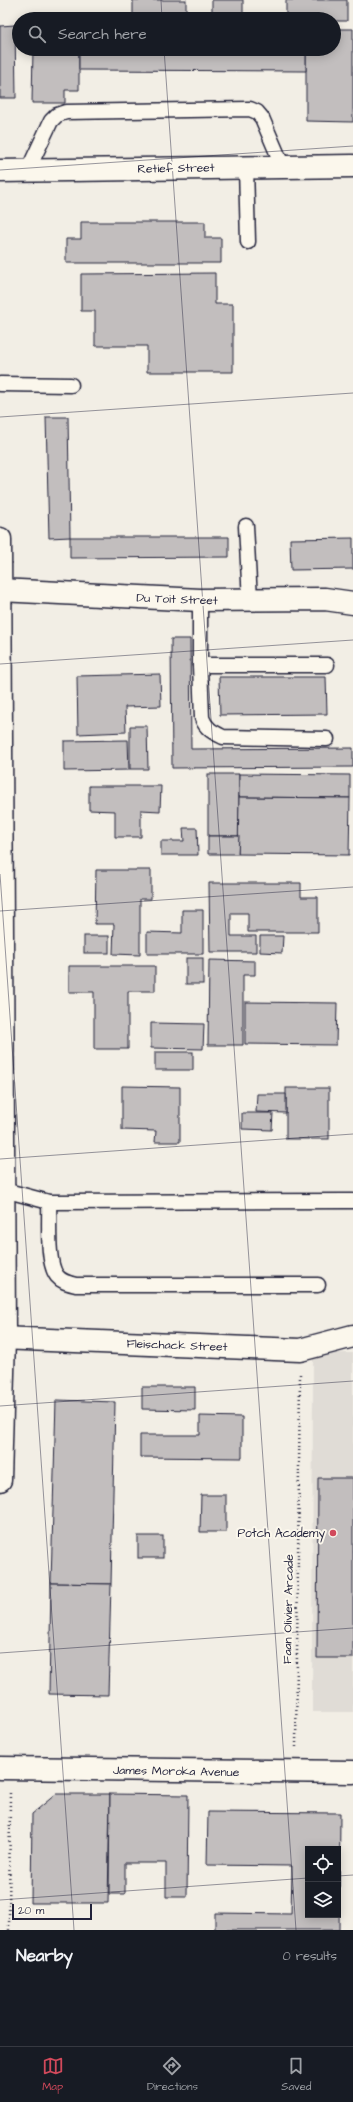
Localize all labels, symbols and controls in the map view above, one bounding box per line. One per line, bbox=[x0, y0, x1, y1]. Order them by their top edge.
search box bbox=[12, 12, 341, 56]
icon: search bbox=[26, 23, 48, 45]
text: Search here bbox=[58, 24, 147, 45]
street label: Retief Street bbox=[137, 159, 215, 178]
street label: Du Toit Street bbox=[136, 590, 218, 609]
street label: Fleischack Street bbox=[126, 1335, 228, 1356]
place label: Potch Academy bbox=[237, 1525, 325, 1543]
marker: Potch Academy bbox=[328, 1528, 338, 1538]
street label: Faan Olivier Arcade bbox=[279, 1554, 298, 1664]
street label: James Moroka Avenue bbox=[113, 1762, 240, 1781]
map controls bbox=[305, 1846, 341, 1918]
button: locate bbox=[305, 1846, 341, 1882]
button: layers bbox=[305, 1882, 341, 1918]
scale bar bbox=[12, 1902, 92, 1921]
text: 20 m bbox=[18, 1903, 44, 1918]
text: Nearby bbox=[16, 1944, 73, 1968]
text: 0 results bbox=[282, 1947, 337, 1965]
tab: Map bbox=[42, 2055, 64, 2094]
tab: Directions bbox=[147, 2055, 198, 2094]
tab: Saved bbox=[281, 2055, 311, 2094]

